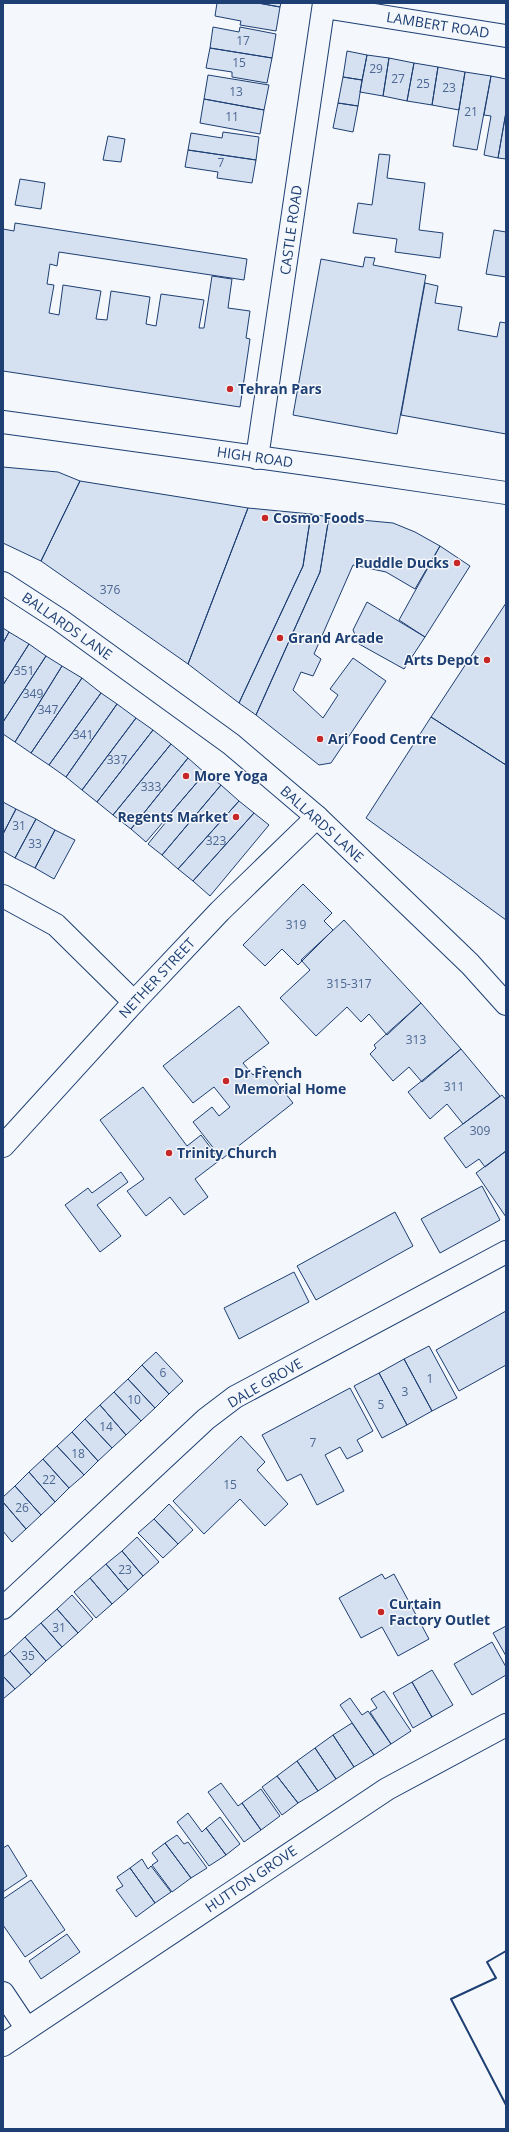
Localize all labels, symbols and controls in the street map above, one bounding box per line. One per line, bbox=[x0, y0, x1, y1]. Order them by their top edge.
street label: LAMBERT ROAD bbox=[385, 7, 491, 42]
house number: 17 bbox=[236, 32, 250, 49]
house number: 15 bbox=[232, 54, 246, 71]
house number: 29 bbox=[369, 60, 383, 77]
house number: 27 bbox=[391, 70, 405, 87]
house number: 25 bbox=[416, 75, 430, 92]
house number: 23 bbox=[442, 79, 456, 96]
house number: 13 bbox=[229, 83, 243, 100]
house number: 21 bbox=[464, 103, 478, 120]
house number: 11 bbox=[225, 108, 239, 125]
house number: 7 bbox=[218, 154, 225, 171]
street label: CASTLE ROAD bbox=[275, 184, 306, 276]
place label: Tehran Pars bbox=[238, 379, 322, 398]
marker: Tehran Pars bbox=[225, 384, 235, 394]
street label: HIGH ROAD bbox=[216, 442, 294, 471]
place label: Cosmo Foods bbox=[273, 508, 364, 527]
marker: Cosmo Foods bbox=[260, 513, 270, 523]
place label: Puddle Ducks bbox=[355, 553, 449, 572]
marker: Puddle Ducks bbox=[452, 558, 462, 568]
house number: 376 bbox=[100, 581, 120, 598]
street label: BALLARDS LANE bbox=[18, 587, 116, 664]
place label: Grand Arcade bbox=[288, 628, 383, 647]
marker: Grand Arcade bbox=[275, 633, 285, 643]
place label: Arts Depot bbox=[404, 650, 479, 669]
marker: Arts Depot bbox=[482, 655, 492, 665]
house number: 351 bbox=[14, 662, 34, 679]
house number: 349 bbox=[23, 685, 43, 702]
house number: 347 bbox=[38, 701, 58, 718]
house number: 341 bbox=[73, 726, 93, 743]
place label: Ari Food Centre bbox=[328, 729, 437, 748]
marker: Ari Food Centre bbox=[315, 734, 325, 744]
house number: 337 bbox=[107, 751, 127, 768]
place label: More Yoga bbox=[194, 766, 268, 785]
marker: More Yoga bbox=[181, 771, 191, 781]
house number: 333 bbox=[141, 778, 161, 795]
street label: BALLARDS LANE bbox=[277, 781, 368, 866]
place label: Regents Market bbox=[117, 807, 228, 826]
marker: Regents Market bbox=[231, 812, 241, 822]
house number: 31 bbox=[12, 817, 26, 834]
house number: 323 bbox=[206, 832, 226, 849]
house number: 33 bbox=[28, 835, 42, 852]
house number: 319 bbox=[286, 916, 306, 933]
street label: NETHER STREET bbox=[114, 933, 199, 1022]
house number: 315-317 bbox=[326, 975, 372, 992]
house number: 313 bbox=[406, 1031, 426, 1048]
place label: Dr French Memorial Home bbox=[234, 1063, 346, 1098]
marker: Dr French Memorial Home bbox=[221, 1076, 231, 1086]
house number: 311 bbox=[444, 1078, 464, 1095]
house number: 309 bbox=[470, 1122, 490, 1139]
place label: Trinity Church bbox=[177, 1143, 277, 1162]
marker: Trinity Church bbox=[164, 1148, 174, 1158]
street label: DALE GROVE bbox=[224, 1353, 306, 1412]
house number: 6 bbox=[160, 1364, 167, 1381]
house number: 1 bbox=[427, 1370, 433, 1387]
house number: 3 bbox=[402, 1383, 409, 1400]
house number: 10 bbox=[127, 1391, 141, 1408]
house number: 5 bbox=[378, 1396, 385, 1413]
house number: 14 bbox=[99, 1418, 113, 1435]
house number: 7 bbox=[310, 1434, 317, 1451]
house number: 18 bbox=[71, 1445, 85, 1462]
house number: 22 bbox=[42, 1471, 56, 1488]
house number: 15 bbox=[223, 1476, 237, 1493]
house number: 26 bbox=[15, 1499, 29, 1516]
house number: 23 bbox=[118, 1561, 132, 1578]
place label: Curtain Factory Outlet bbox=[389, 1594, 490, 1629]
marker: Curtain Factory Outlet bbox=[376, 1607, 386, 1617]
house number: 31 bbox=[52, 1619, 66, 1636]
house number: 35 bbox=[21, 1647, 35, 1664]
street label: HUTTON GROVE bbox=[201, 1841, 300, 1916]

